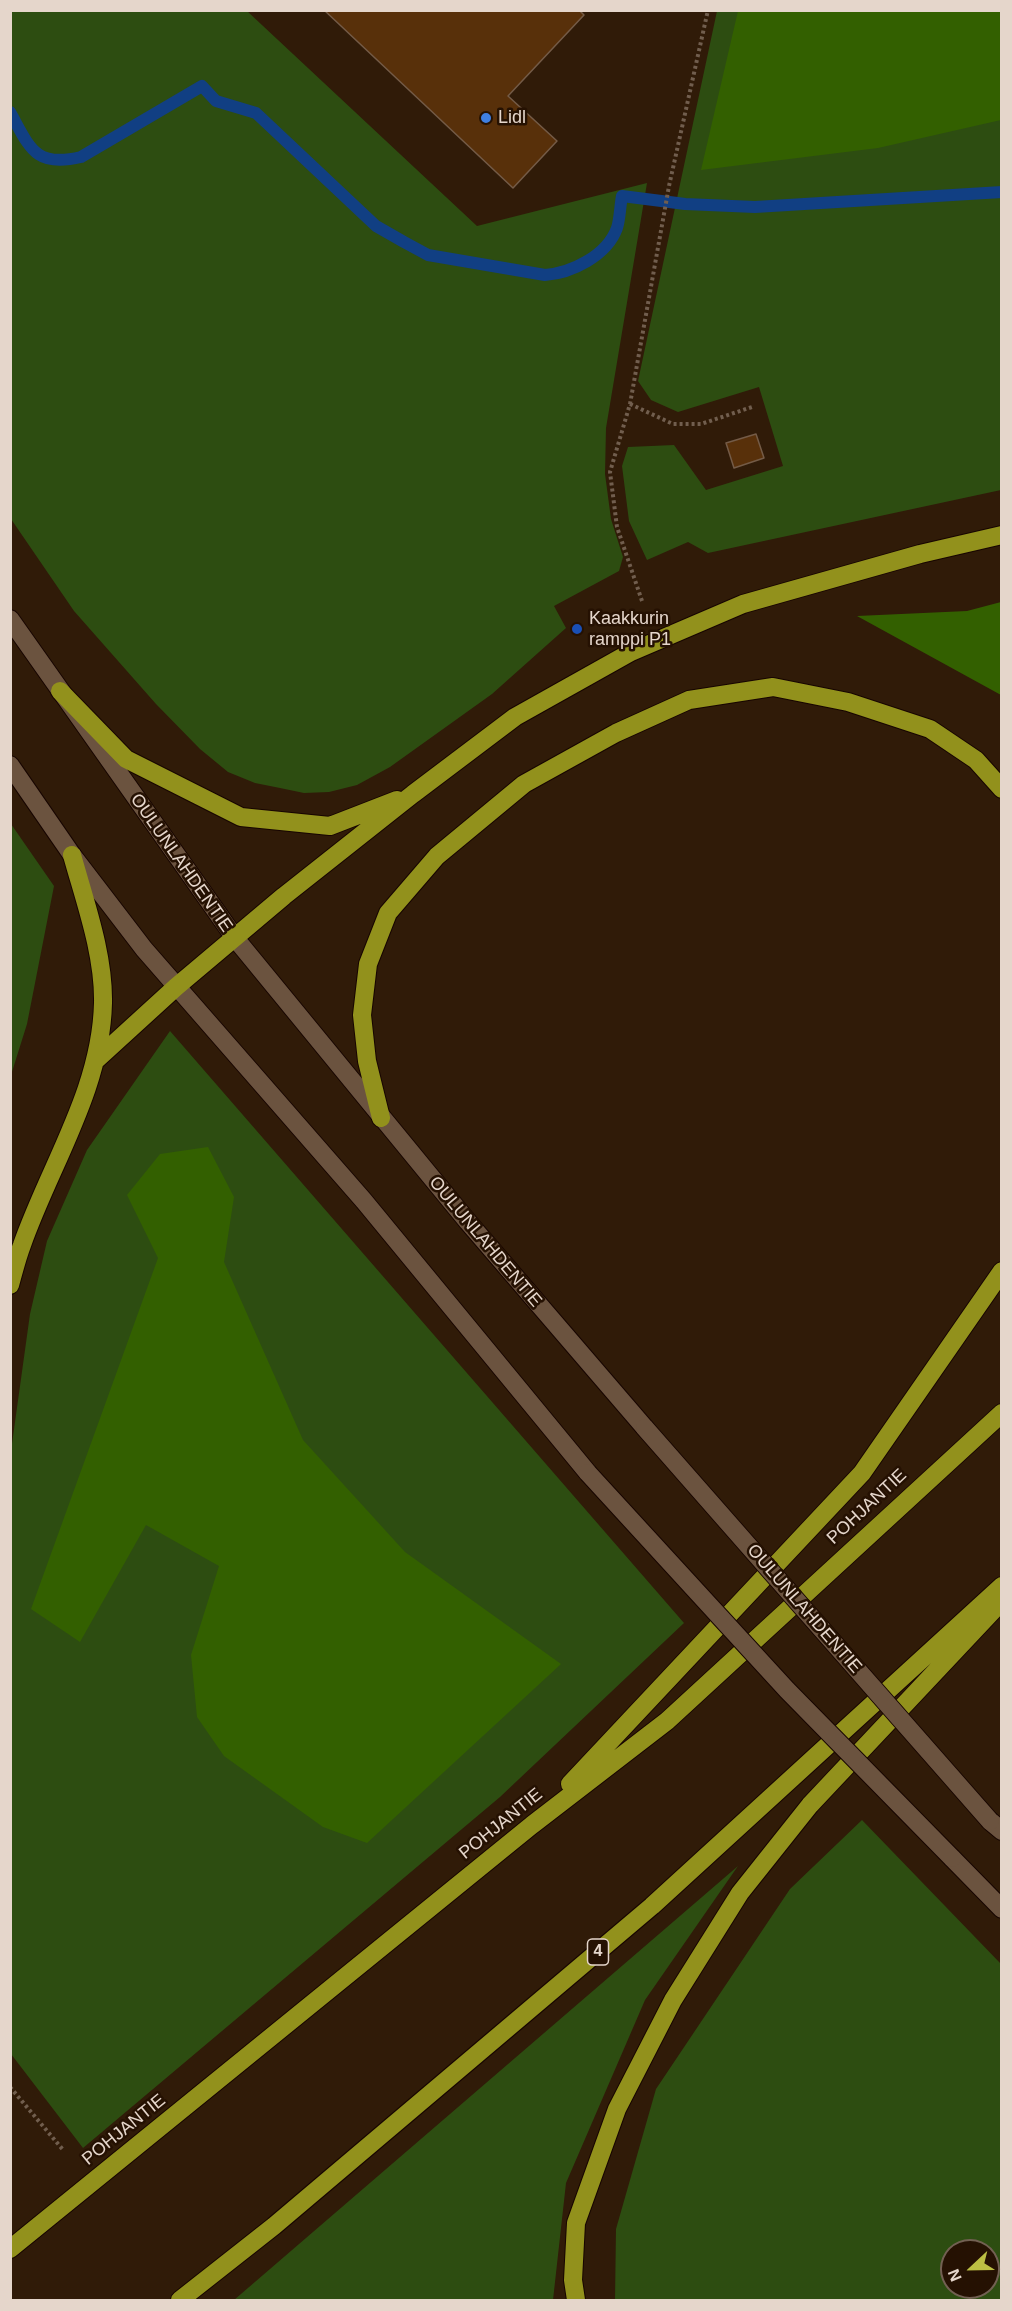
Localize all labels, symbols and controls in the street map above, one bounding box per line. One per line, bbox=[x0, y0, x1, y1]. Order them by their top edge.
place label: Lidl bbox=[498, 107, 526, 129]
marker: Lidl bbox=[479, 111, 493, 125]
place label: Kaakkurin ramppi P1 bbox=[589, 608, 671, 650]
marker: Kaakkurin ramppi P1 bbox=[570, 622, 584, 636]
street label: OULUNLAHDENTIE bbox=[125, 790, 237, 936]
street label: OULUNLAHDENTIE bbox=[424, 1172, 546, 1312]
street label: POHJANTIE bbox=[823, 1465, 911, 1549]
street label: OULUNLAHDENTIE bbox=[742, 1540, 866, 1678]
street label: POHJANTIE bbox=[455, 1784, 547, 1864]
road number: 4 bbox=[588, 1939, 608, 1965]
street label: POHJANTIE bbox=[78, 2090, 170, 2170]
north arrow bbox=[940, 2239, 1000, 2299]
text: N bbox=[945, 2267, 965, 2284]

